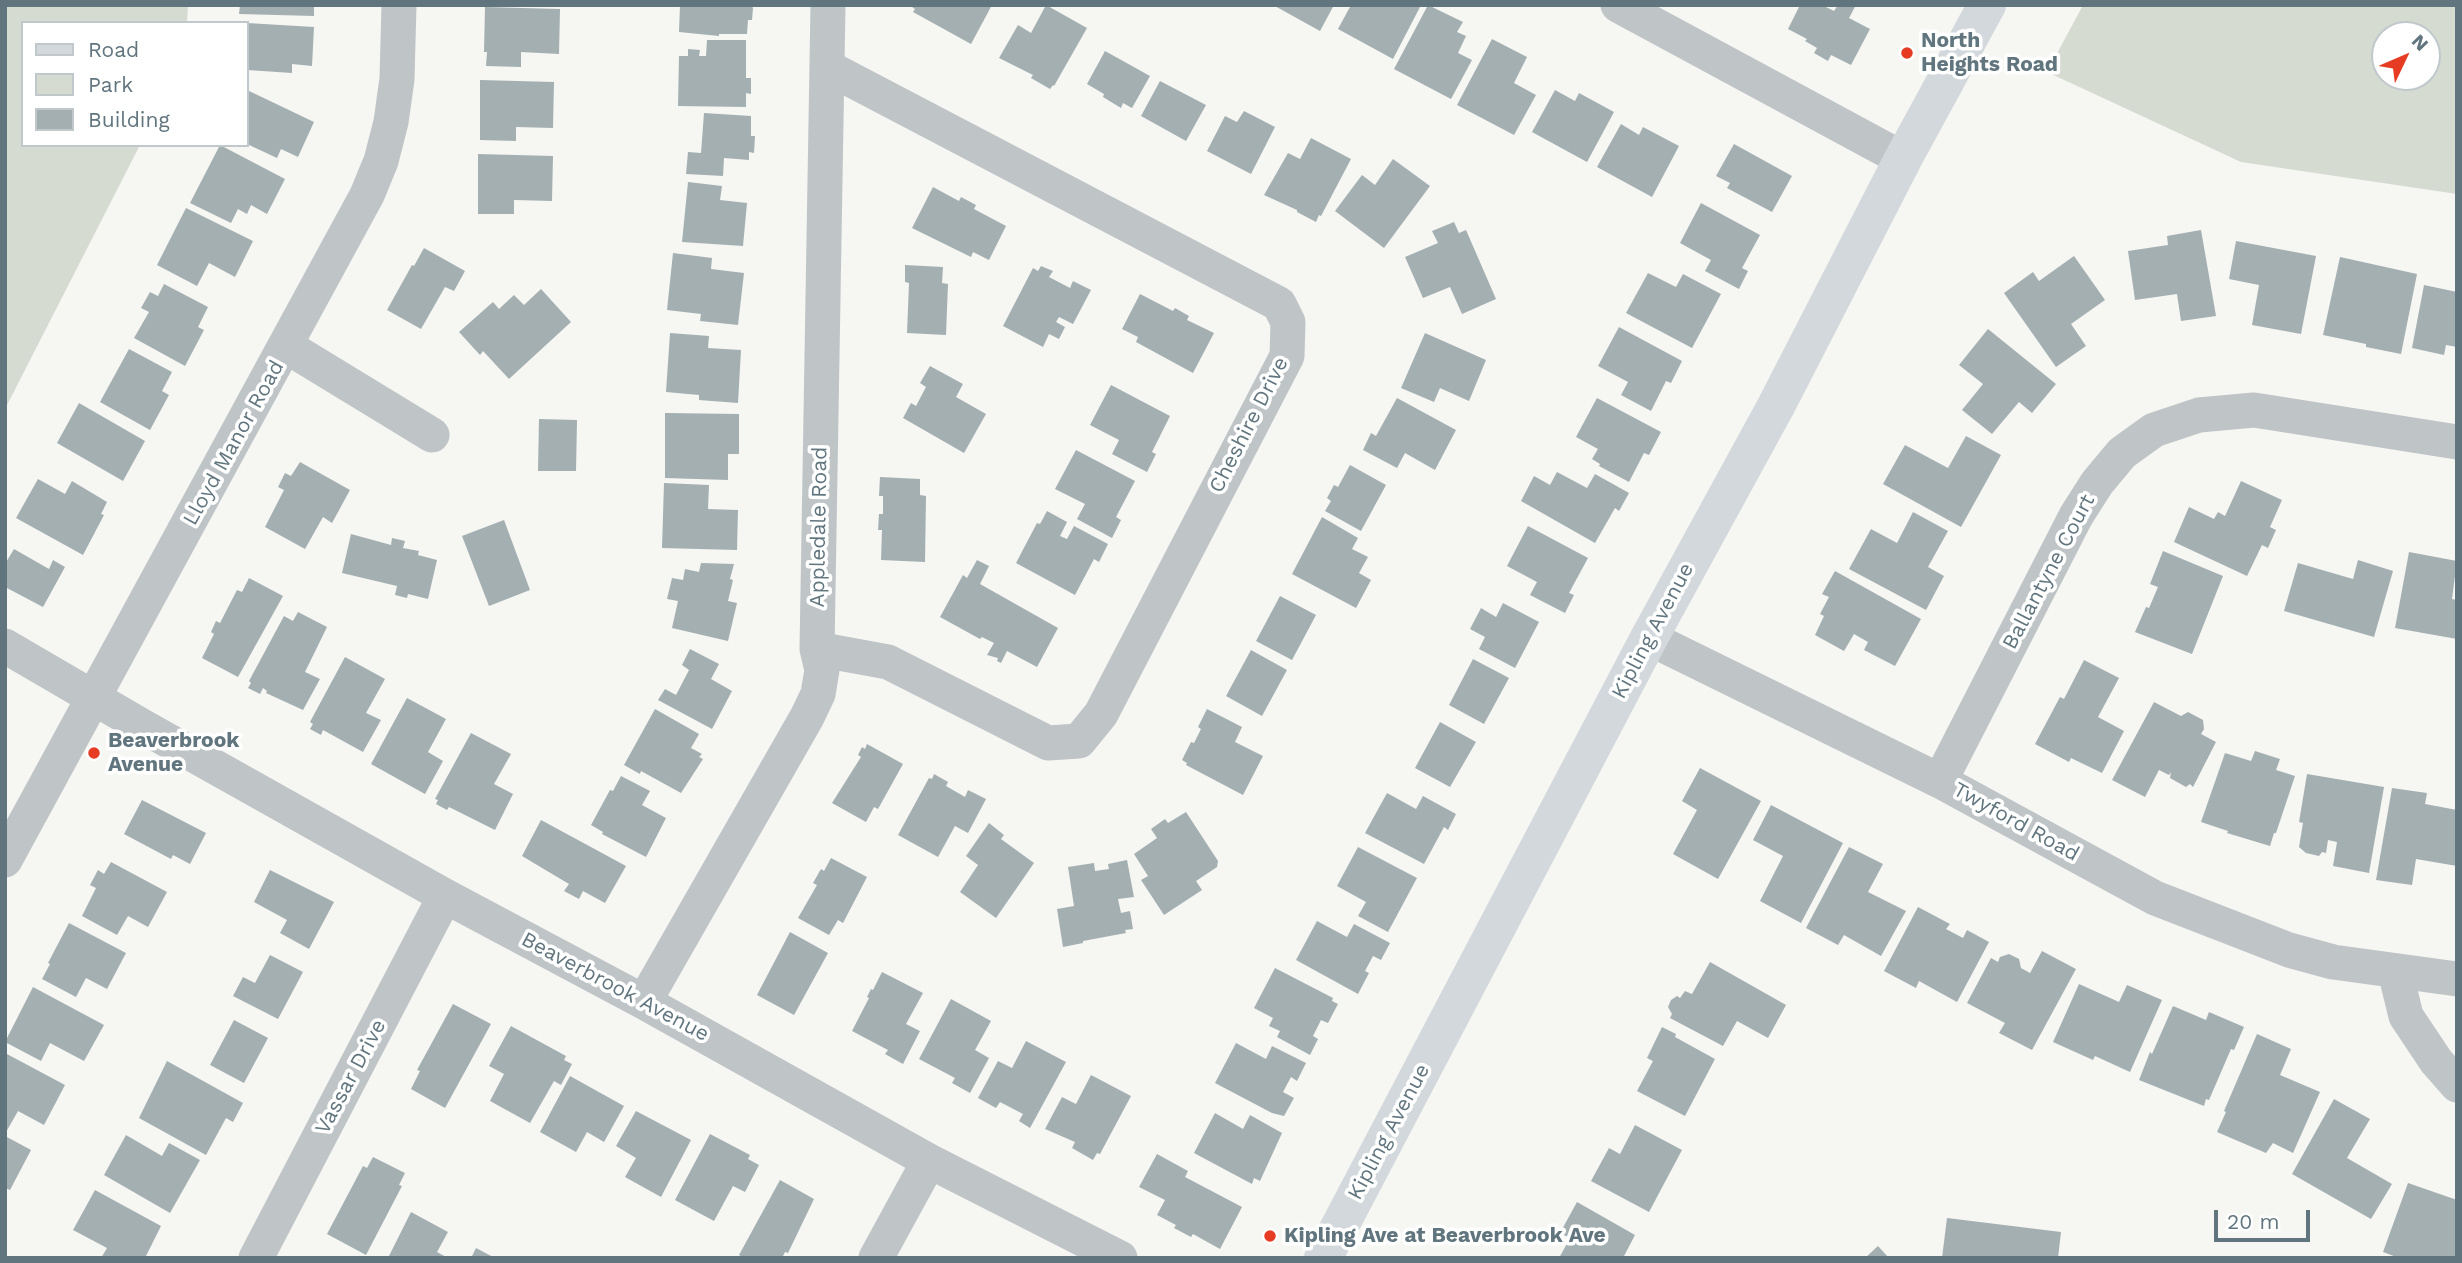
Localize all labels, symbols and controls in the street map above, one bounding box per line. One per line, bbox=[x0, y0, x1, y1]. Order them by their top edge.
legend bbox=[21, 21, 248, 147]
north arrow bbox=[2371, 21, 2441, 91]
place label: North Heights Road bbox=[1921, 28, 2058, 78]
text: N bbox=[2407, 29, 2433, 56]
text: Road bbox=[88, 37, 139, 62]
marker: North Heights Road bbox=[1899, 45, 1915, 61]
text: Park bbox=[88, 72, 133, 97]
text: Building bbox=[88, 107, 170, 132]
street label: Cheshire Drive bbox=[1204, 353, 1294, 497]
street label: Lloyd Manor Road bbox=[178, 356, 290, 530]
street label: Appledale Road bbox=[805, 446, 833, 608]
street label: Ballantyne Court bbox=[1998, 490, 2100, 654]
street label: Kipling Avenue bbox=[1607, 559, 1699, 703]
place label: Beaverbrook Avenue bbox=[108, 728, 239, 778]
marker: Beaverbrook Avenue bbox=[86, 745, 102, 761]
street label: Twyford Road bbox=[1949, 777, 2083, 867]
street label: Beaverbrook Avenue bbox=[517, 927, 713, 1047]
street label: Vassar Drive bbox=[310, 1015, 392, 1139]
street label: Kipling Avenue bbox=[1343, 1060, 1435, 1204]
scale bar bbox=[2217, 1196, 2313, 1240]
text: 20 m bbox=[2227, 1209, 2279, 1234]
place label: Kipling Ave at Beaverbrook Ave bbox=[1284, 1223, 1606, 1249]
marker: Kipling Ave at Beaverbrook Ave bbox=[1262, 1228, 1278, 1244]

